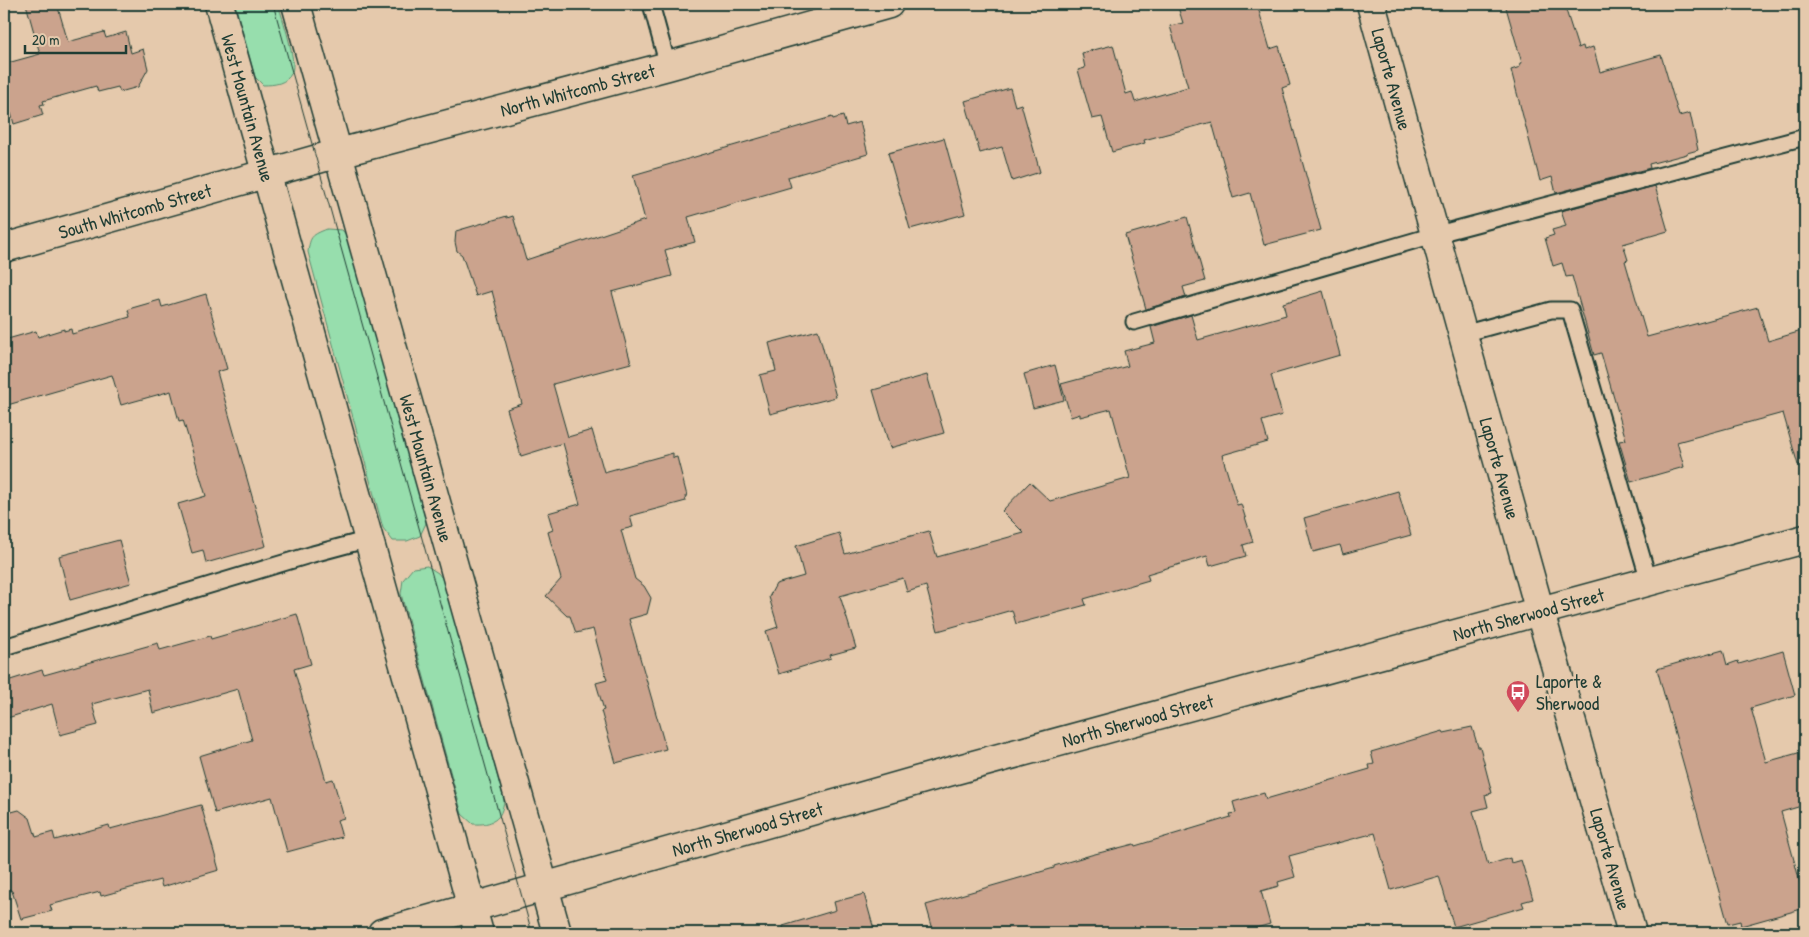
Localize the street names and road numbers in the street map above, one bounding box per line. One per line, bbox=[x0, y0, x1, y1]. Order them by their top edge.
street label: Laporte Avenue bbox=[1365, 25, 1419, 133]
street label: West Mountain Avenue bbox=[215, 31, 281, 185]
street label: North Whitcomb Street bbox=[497, 57, 658, 123]
street label: South Whitcomb Street bbox=[55, 177, 215, 245]
street label: West Mountain Avenue bbox=[393, 391, 460, 545]
street label: Laporte Avenue bbox=[1474, 415, 1527, 523]
street label: North Sherwood Street bbox=[1450, 581, 1608, 647]
street label: North Sherwood Street bbox=[1059, 687, 1217, 753]
street label: North Sherwood Street bbox=[669, 795, 826, 863]
street label: Laporte Avenue bbox=[1584, 805, 1638, 913]

